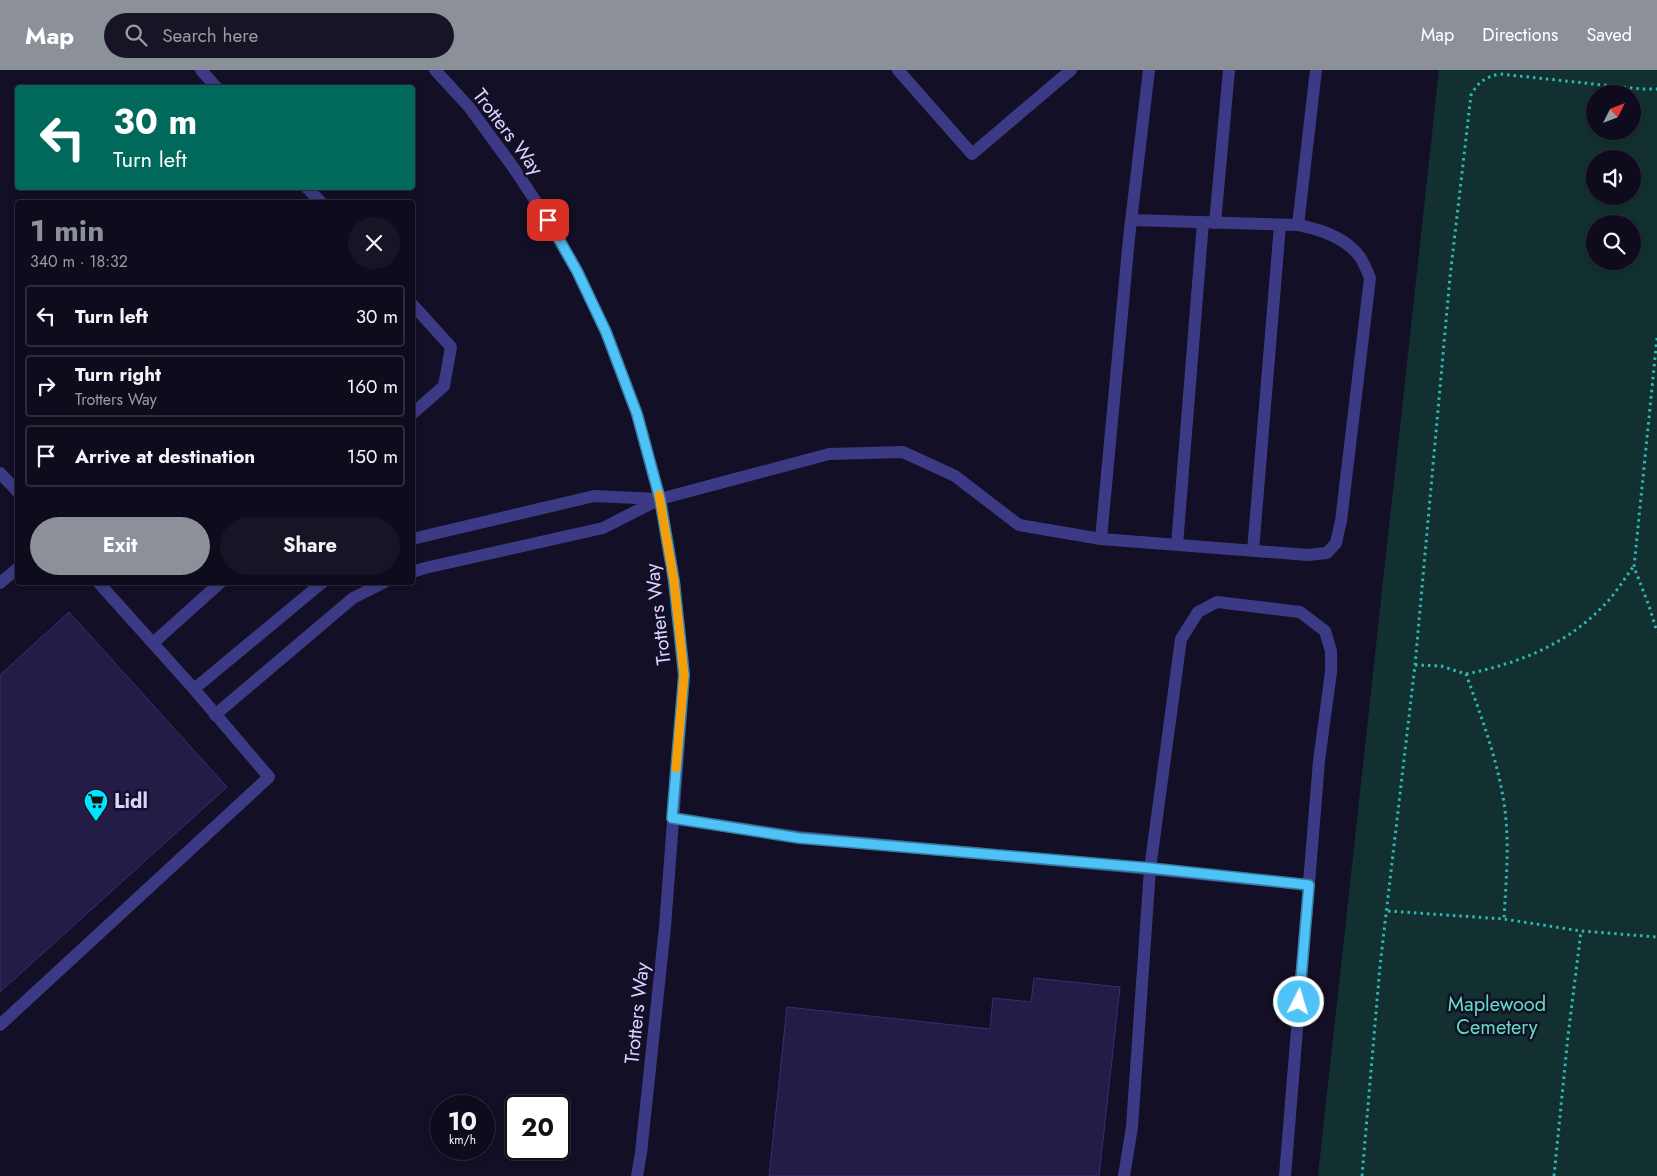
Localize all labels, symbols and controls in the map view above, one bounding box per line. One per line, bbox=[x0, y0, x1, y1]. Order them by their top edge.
search box bbox=[104, 13, 454, 58]
text: Map bbox=[25, 18, 74, 53]
icon: search bbox=[122, 21, 150, 49]
text: Search here bbox=[162, 22, 258, 49]
text: Map bbox=[1421, 22, 1454, 48]
text: Directions bbox=[1482, 22, 1558, 48]
text: Saved bbox=[1586, 22, 1632, 48]
street label: Trotters Way bbox=[466, 82, 550, 182]
north arrow bbox=[1586, 85, 1641, 140]
map controls bbox=[1586, 85, 1641, 270]
text: 30 m bbox=[113, 97, 197, 147]
icon: left bbox=[30, 105, 95, 170]
text: Turn left bbox=[113, 143, 187, 175]
button: sound bbox=[1586, 150, 1641, 205]
pin bbox=[527, 199, 569, 241]
icon: arrive bbox=[534, 206, 562, 234]
text: 1 min bbox=[30, 209, 104, 252]
button: search bbox=[1586, 215, 1641, 270]
button: close bbox=[348, 217, 400, 269]
text: 340 m · 18:32 bbox=[30, 250, 128, 273]
icon: left bbox=[32, 302, 60, 330]
text: Turn left bbox=[75, 303, 148, 330]
text: 30 m bbox=[356, 303, 398, 330]
text: Turn right bbox=[75, 361, 161, 388]
icon: right bbox=[32, 372, 60, 400]
text: 160 m bbox=[347, 373, 398, 400]
text: Trotters Way bbox=[75, 388, 157, 411]
icon: arrive bbox=[32, 442, 60, 470]
text: Arrive at destination bbox=[75, 443, 255, 470]
text: 150 m bbox=[347, 443, 398, 470]
button: Exit bbox=[30, 517, 210, 575]
button: Share bbox=[220, 517, 400, 575]
street label: Trotters Way bbox=[637, 561, 679, 666]
place label: Lidl bbox=[114, 787, 148, 816]
supermarket icon: Lidl bbox=[83, 788, 109, 822]
street label: Trotters Way bbox=[617, 961, 657, 1065]
position arrow bbox=[1272, 975, 1324, 1027]
park label: Maplewood Cemetery bbox=[1448, 990, 1546, 1042]
speed limit sign: 20 bbox=[505, 1095, 570, 1160]
text: 10 bbox=[448, 1103, 477, 1139]
text: km/h bbox=[449, 1131, 476, 1149]

